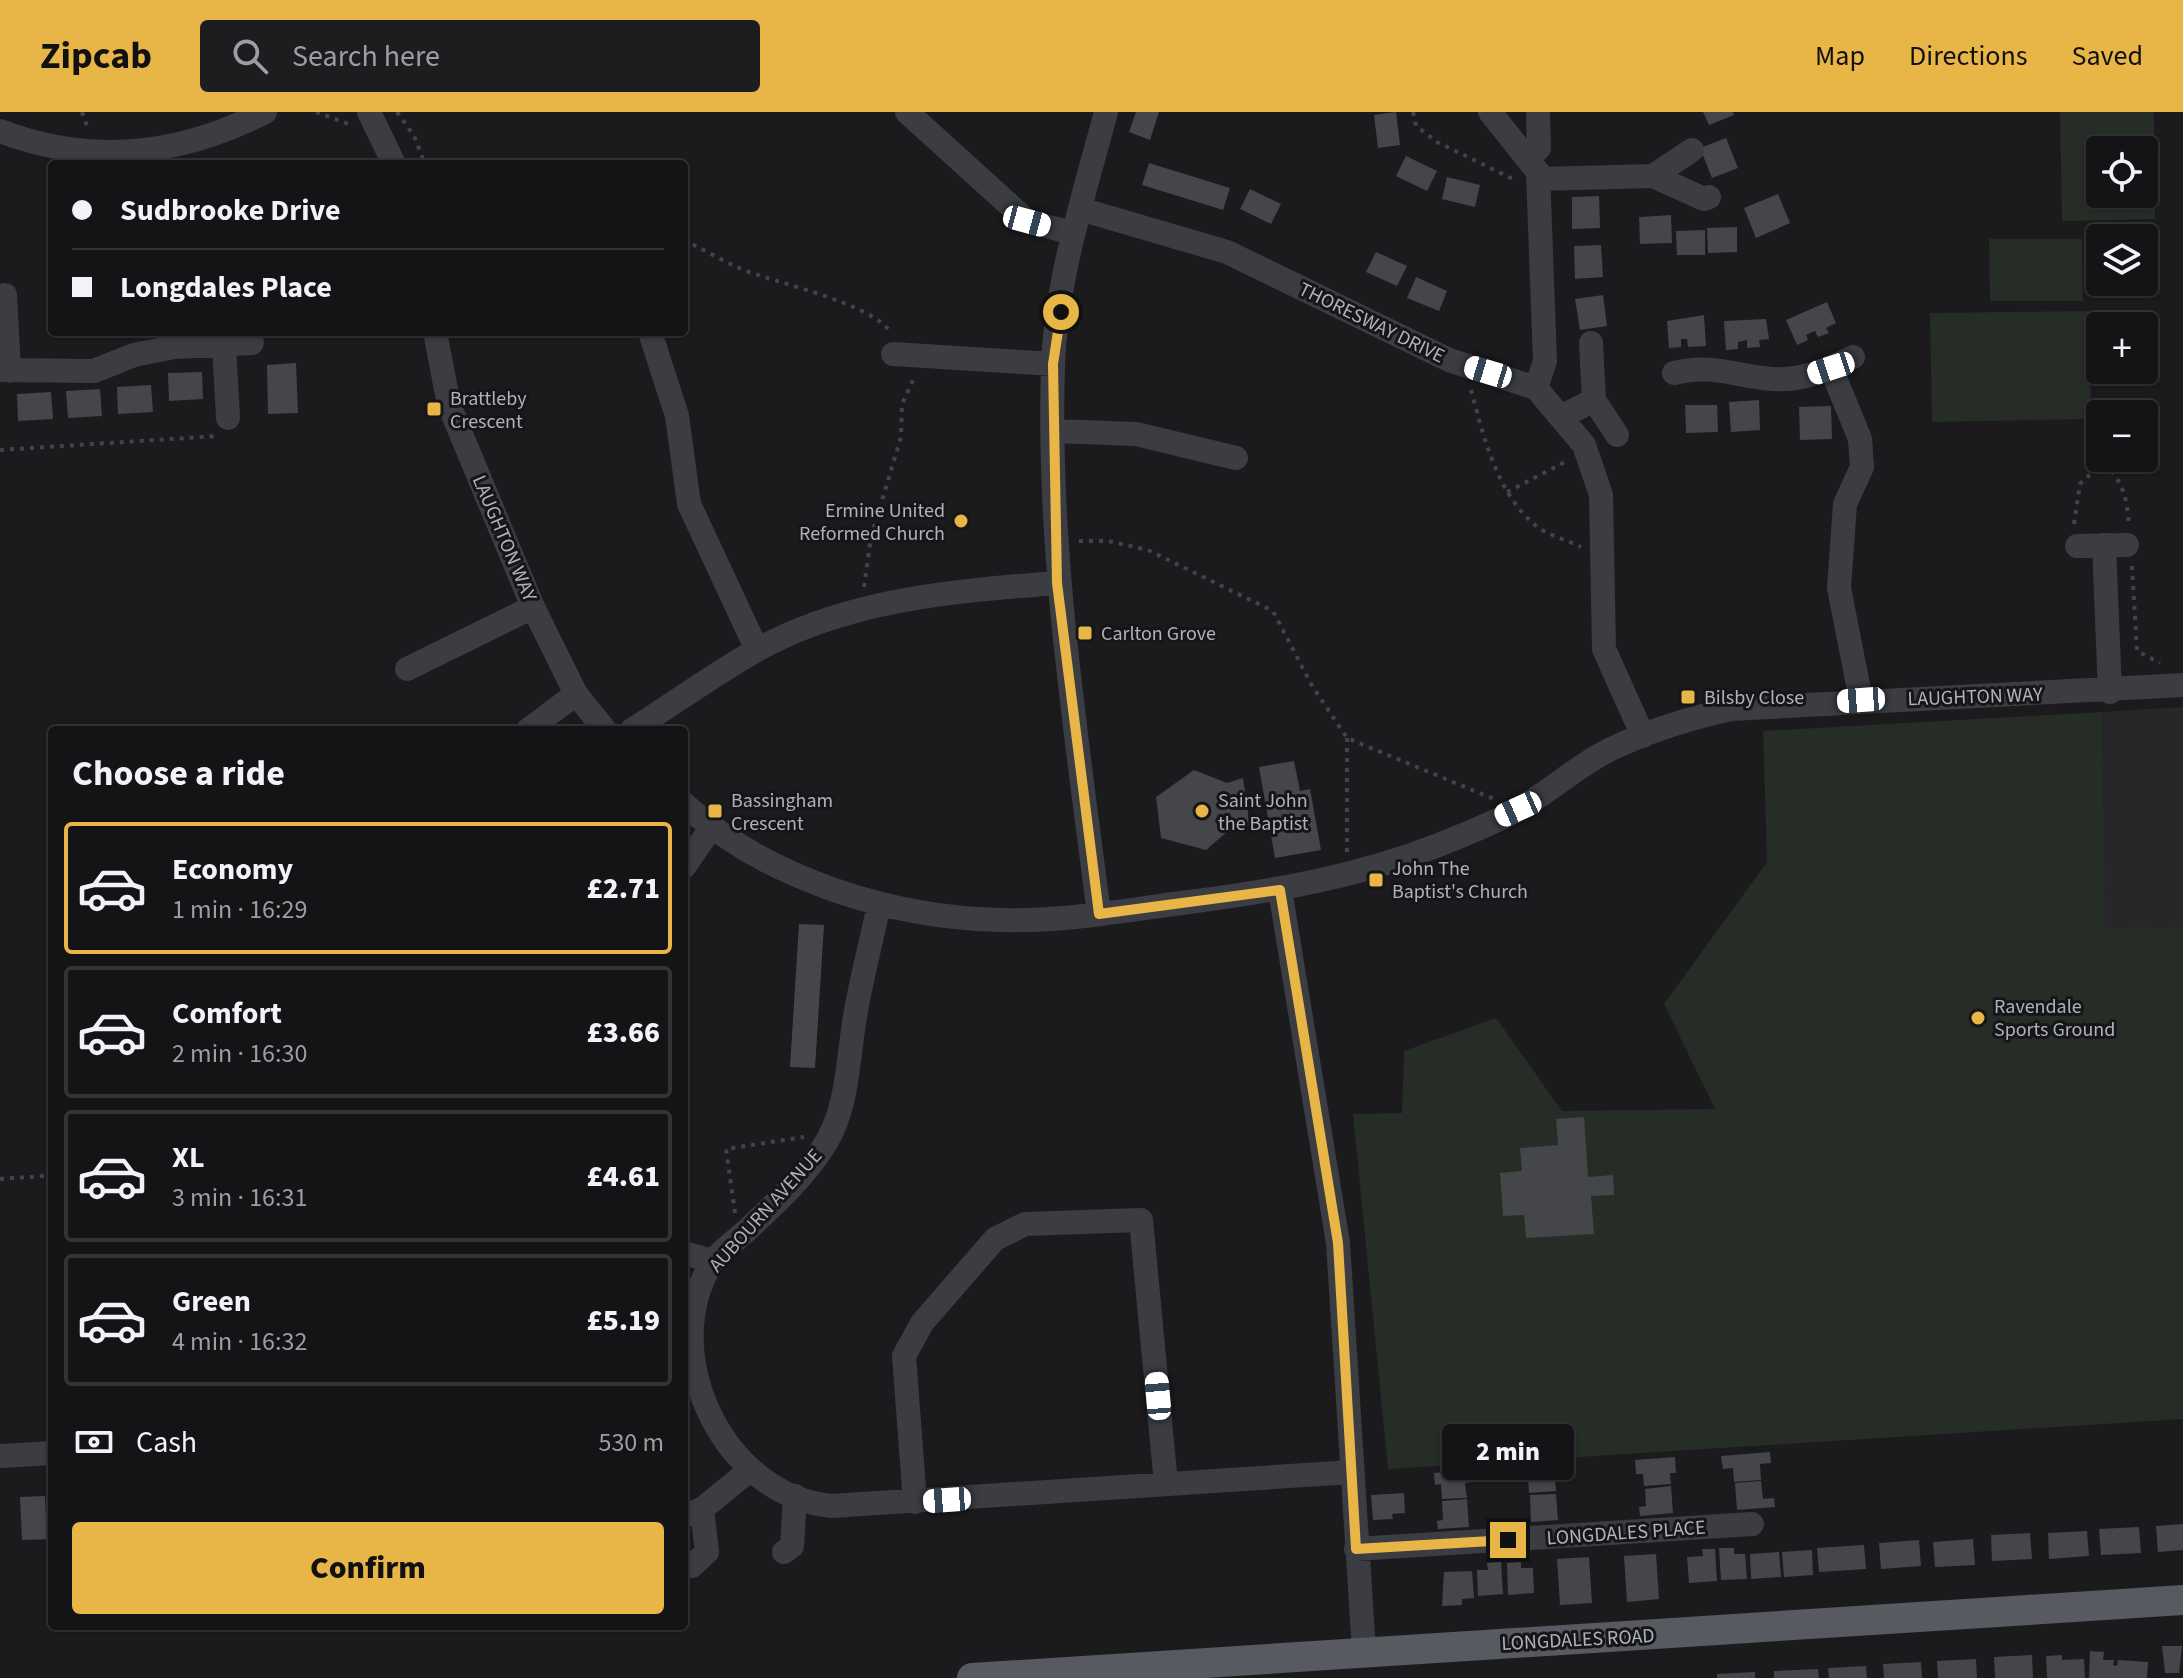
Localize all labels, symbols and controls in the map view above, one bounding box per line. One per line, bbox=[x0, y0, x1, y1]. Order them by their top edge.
search box bbox=[200, 20, 760, 92]
text: Zipcab bbox=[40, 29, 152, 83]
icon: search bbox=[228, 34, 272, 78]
text: Search here bbox=[292, 35, 440, 78]
text: Map bbox=[1815, 36, 1865, 76]
text: Directions bbox=[1909, 36, 2028, 76]
text: Saved bbox=[2072, 36, 2143, 76]
map controls bbox=[2086, 136, 2158, 472]
button: locate bbox=[2086, 136, 2158, 208]
text: Sudbrooke Drive bbox=[120, 189, 340, 232]
car bbox=[1001, 203, 1053, 239]
button: layers bbox=[2086, 224, 2158, 296]
text: Longdales Place bbox=[120, 266, 332, 309]
street label: THORESWAY DRIVE bbox=[1294, 275, 1449, 370]
route start bbox=[1043, 294, 1079, 330]
button: + bbox=[2086, 312, 2158, 384]
car bbox=[1804, 349, 1858, 387]
car bbox=[1462, 354, 1514, 390]
place label: Brattleby Crescent bbox=[450, 385, 527, 436]
marker: Brattleby Crescent bbox=[425, 400, 443, 418]
button: − bbox=[2086, 400, 2158, 472]
street label: LAUGHTON WAY bbox=[465, 471, 544, 606]
place label: Ermine United Reformed Church bbox=[799, 497, 945, 548]
marker: Ermine United Reformed Church bbox=[952, 512, 970, 530]
place label: Carlton Grove bbox=[1101, 620, 1216, 648]
marker: Carlton Grove bbox=[1076, 624, 1094, 642]
street label: LAUGHTON WAY bbox=[1907, 681, 2043, 713]
place label: Bilsby Close bbox=[1704, 684, 1804, 712]
car bbox=[1836, 686, 1886, 714]
marker: Bilsby Close bbox=[1679, 688, 1697, 706]
text: Choose a ride bbox=[72, 748, 285, 799]
place label: Bassingham Crescent bbox=[731, 787, 833, 838]
place label: Saint John the Baptist bbox=[1218, 787, 1309, 838]
car bbox=[1491, 788, 1545, 830]
marker: Bassingham Crescent bbox=[706, 802, 724, 820]
marker: Saint John the Baptist bbox=[1193, 802, 1211, 820]
text: Economy bbox=[172, 848, 293, 891]
icon: car bbox=[76, 852, 148, 924]
place label: John The Baptist's Church bbox=[1392, 855, 1528, 906]
text: £2.71 bbox=[587, 867, 660, 910]
marker: John The Baptist's Church bbox=[1367, 871, 1385, 889]
text: 1 min · 16:29 bbox=[172, 891, 307, 928]
text: Comfort bbox=[172, 992, 282, 1035]
place label: Ravendale Sports Ground bbox=[1994, 993, 2115, 1044]
icon: car bbox=[76, 996, 148, 1068]
marker: Ravendale Sports Ground bbox=[1969, 1009, 1987, 1027]
text: £3.66 bbox=[587, 1011, 660, 1054]
text: 2 min · 16:30 bbox=[172, 1035, 307, 1072]
text: XL bbox=[172, 1136, 205, 1179]
icon: car bbox=[76, 1140, 148, 1212]
street label: AUBOURN AVENUE bbox=[703, 1143, 829, 1279]
text: £4.61 bbox=[587, 1155, 660, 1198]
text: 3 min · 16:31 bbox=[172, 1179, 307, 1216]
text: Green bbox=[172, 1280, 251, 1323]
icon: car bbox=[76, 1284, 148, 1356]
text: £5.19 bbox=[587, 1299, 660, 1342]
text: 4 min · 16:32 bbox=[172, 1323, 307, 1360]
car bbox=[1144, 1371, 1172, 1421]
icon: cash bbox=[72, 1420, 116, 1464]
text: Cash bbox=[136, 1421, 197, 1464]
text: 530 m bbox=[598, 1424, 664, 1461]
callout: 2 min bbox=[1442, 1424, 1574, 1480]
text: 2 min bbox=[1476, 1433, 1540, 1470]
car bbox=[922, 1486, 972, 1514]
street label: LONGDALES PLACE bbox=[1546, 1513, 1707, 1553]
button: Confirm bbox=[72, 1522, 664, 1614]
route end bbox=[1490, 1522, 1526, 1558]
street label: LONGDALES ROAD bbox=[1501, 1622, 1655, 1658]

